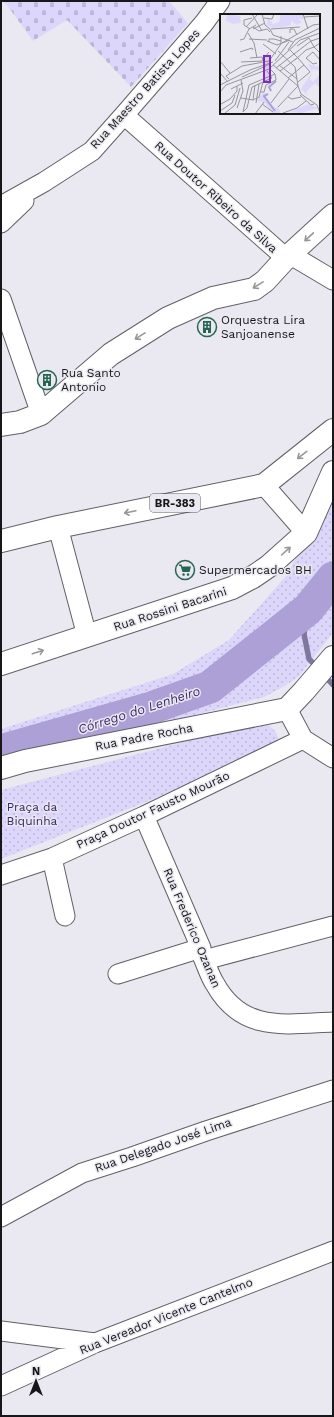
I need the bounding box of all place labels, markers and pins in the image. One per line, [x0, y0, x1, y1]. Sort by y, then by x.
place label: Orquestra Lira Sanjoanense [221, 313, 305, 341]
building icon: Orquestra Lira Sanjoanense [196, 316, 218, 338]
place label: Rua Santo Antonio [61, 366, 121, 394]
building icon: Rua Santo Antonio [36, 369, 58, 391]
supermarket icon: Supermercados BH [174, 559, 196, 581]
place label: Supermercados BH [199, 563, 312, 577]

